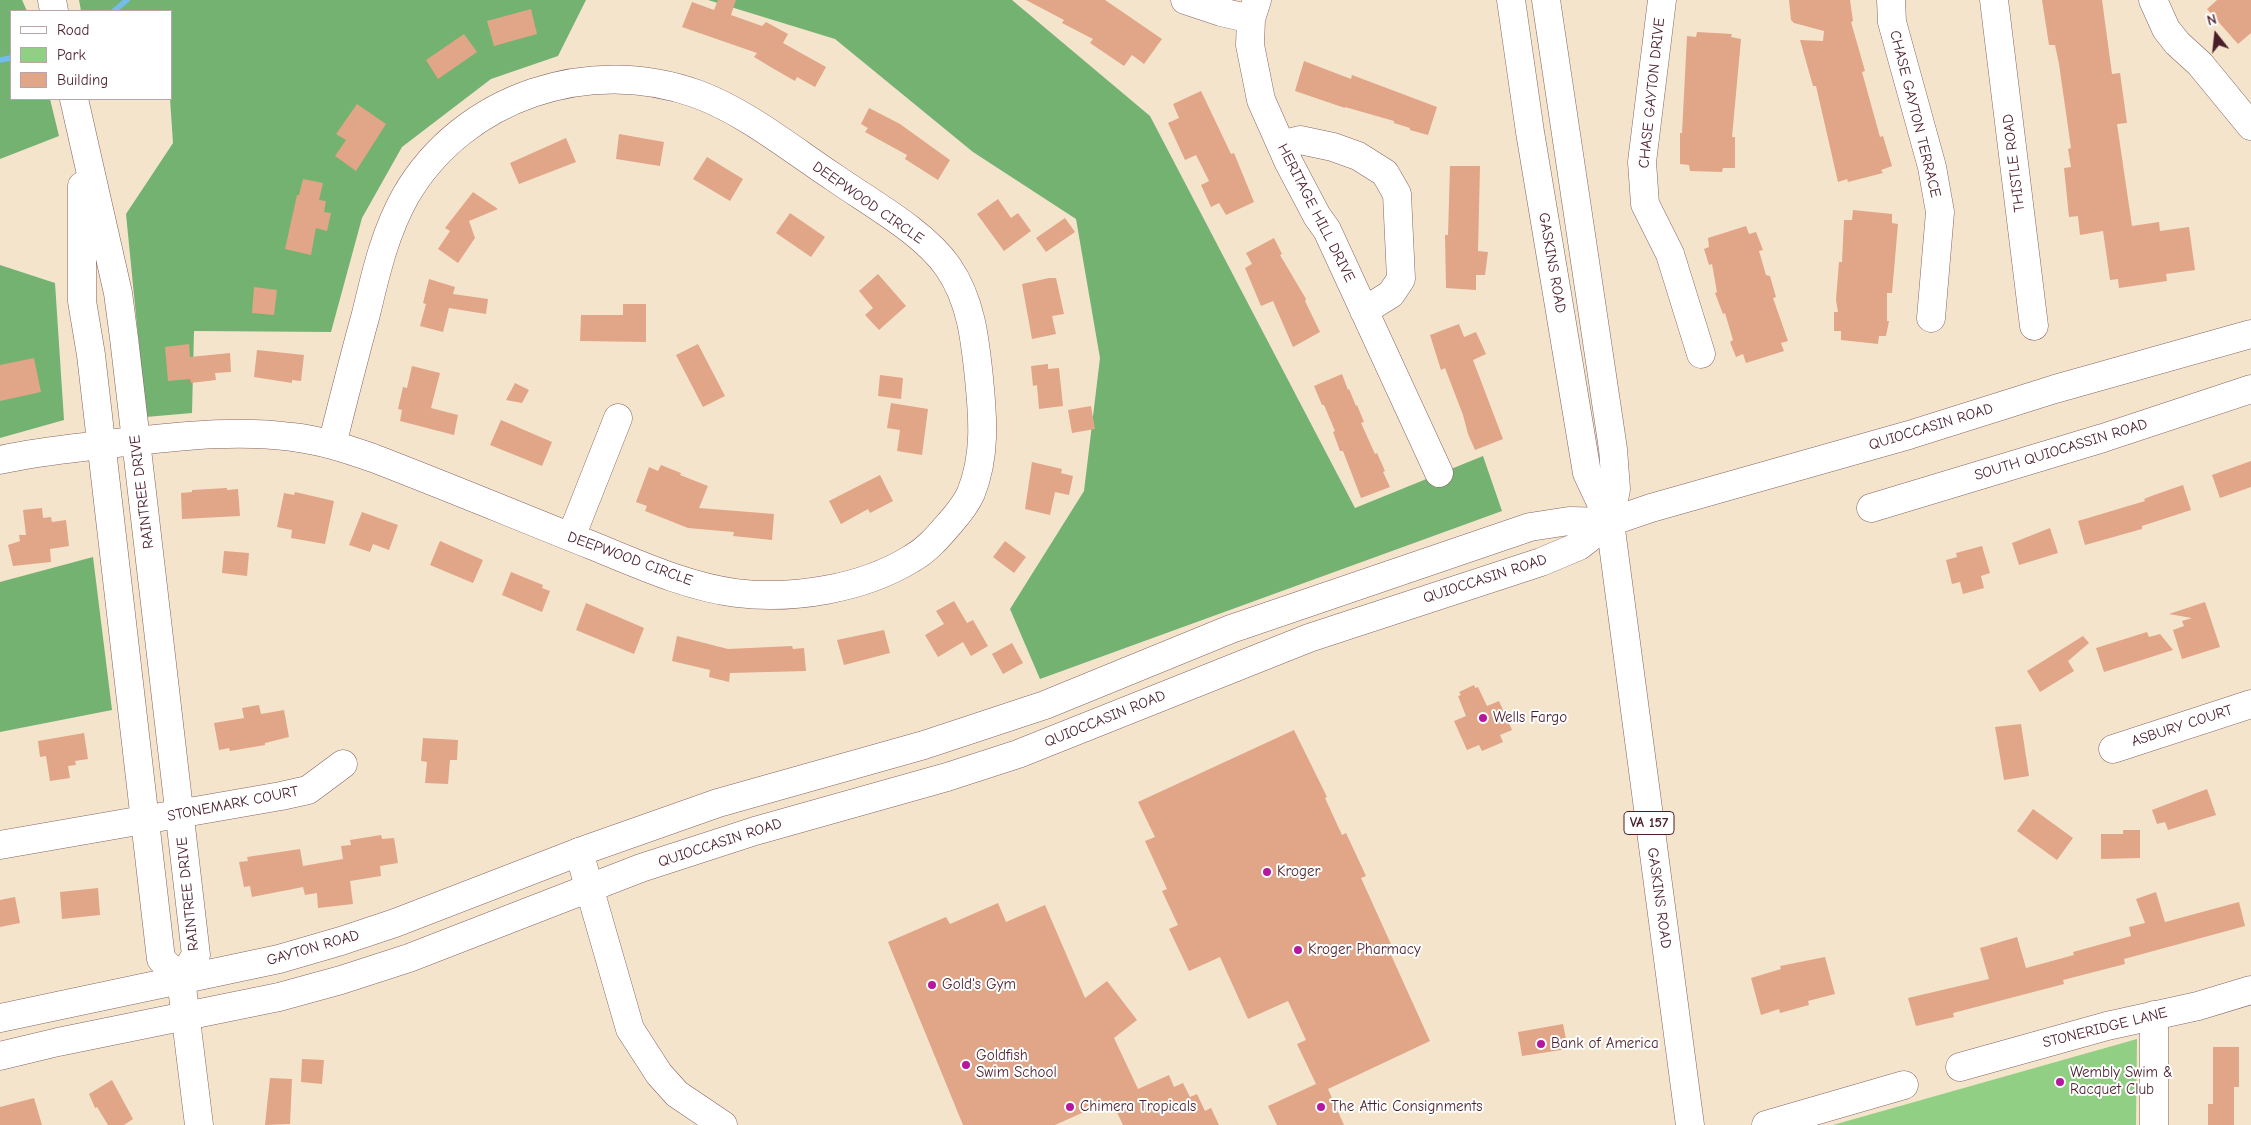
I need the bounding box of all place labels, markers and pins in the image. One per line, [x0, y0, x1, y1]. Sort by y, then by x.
place label: Wells Fargo [1493, 709, 1567, 727]
marker: Wells Fargo [1477, 712, 1489, 724]
place label: Kroger [1277, 863, 1320, 881]
marker: Kroger [1261, 866, 1273, 878]
place label: Kroger Pharmacy [1308, 941, 1421, 959]
marker: Kroger Pharmacy [1292, 944, 1304, 956]
place label: Gold's Gym [942, 976, 1016, 994]
marker: Gold's Gym [926, 979, 938, 991]
place label: Bank of America [1551, 1035, 1659, 1053]
marker: Bank of America [1535, 1038, 1547, 1050]
place label: Goldfish Swim School [976, 1047, 1057, 1082]
marker: Goldfish Swim School [960, 1059, 972, 1071]
place label: Wembly Swim & Racquet Club [2070, 1064, 2173, 1099]
marker: Wembly Swim & Racquet Club [2054, 1076, 2066, 1088]
place label: Chimera Tropicals [1080, 1098, 1196, 1116]
place label: The Attic Consignments [1331, 1098, 1482, 1116]
marker: Chimera Tropicals [1064, 1101, 1076, 1113]
marker: The Attic Consignments [1315, 1101, 1327, 1113]

